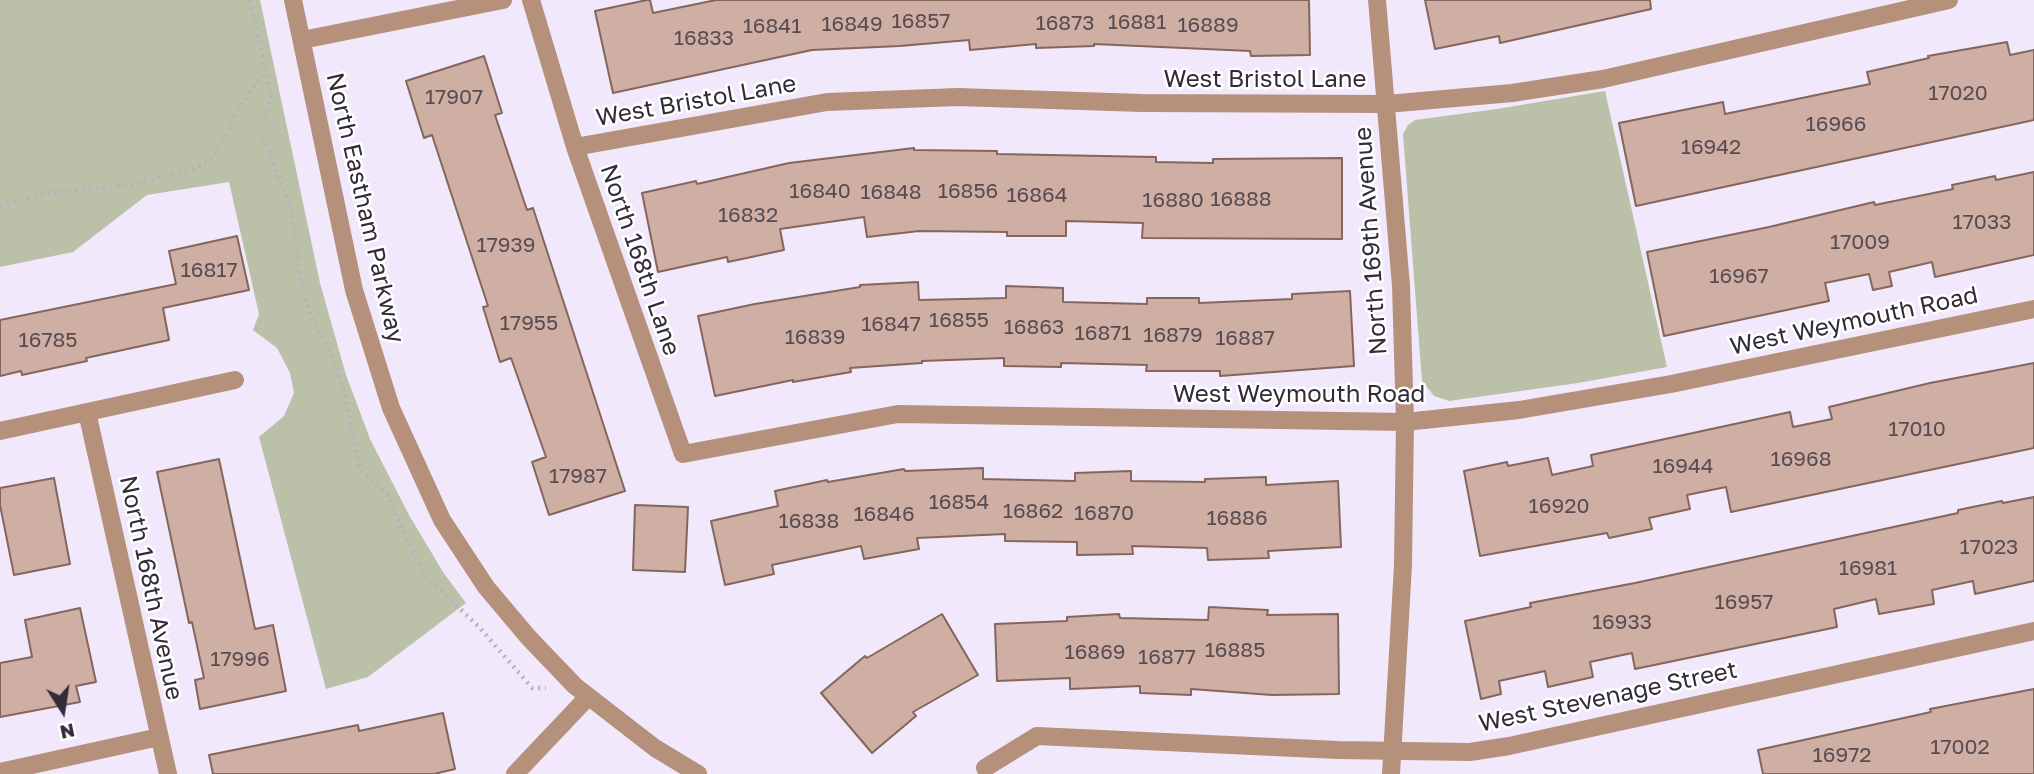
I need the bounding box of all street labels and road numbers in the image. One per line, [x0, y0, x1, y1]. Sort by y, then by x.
street label: West Bristol Lane [1164, 65, 1366, 93]
street label: West Bristol Lane [594, 69, 798, 133]
street label: North Eastham Parkway [320, 70, 410, 346]
street label: North 169th Avenue [1349, 126, 1393, 356]
street label: North 168th Lane [594, 161, 686, 359]
street label: West Weymouth Road [1727, 281, 1981, 361]
street label: West Weymouth Road [1173, 380, 1425, 408]
street label: North 168th Avenue [113, 473, 189, 703]
street label: West Stevenage Street [1476, 656, 1740, 738]

